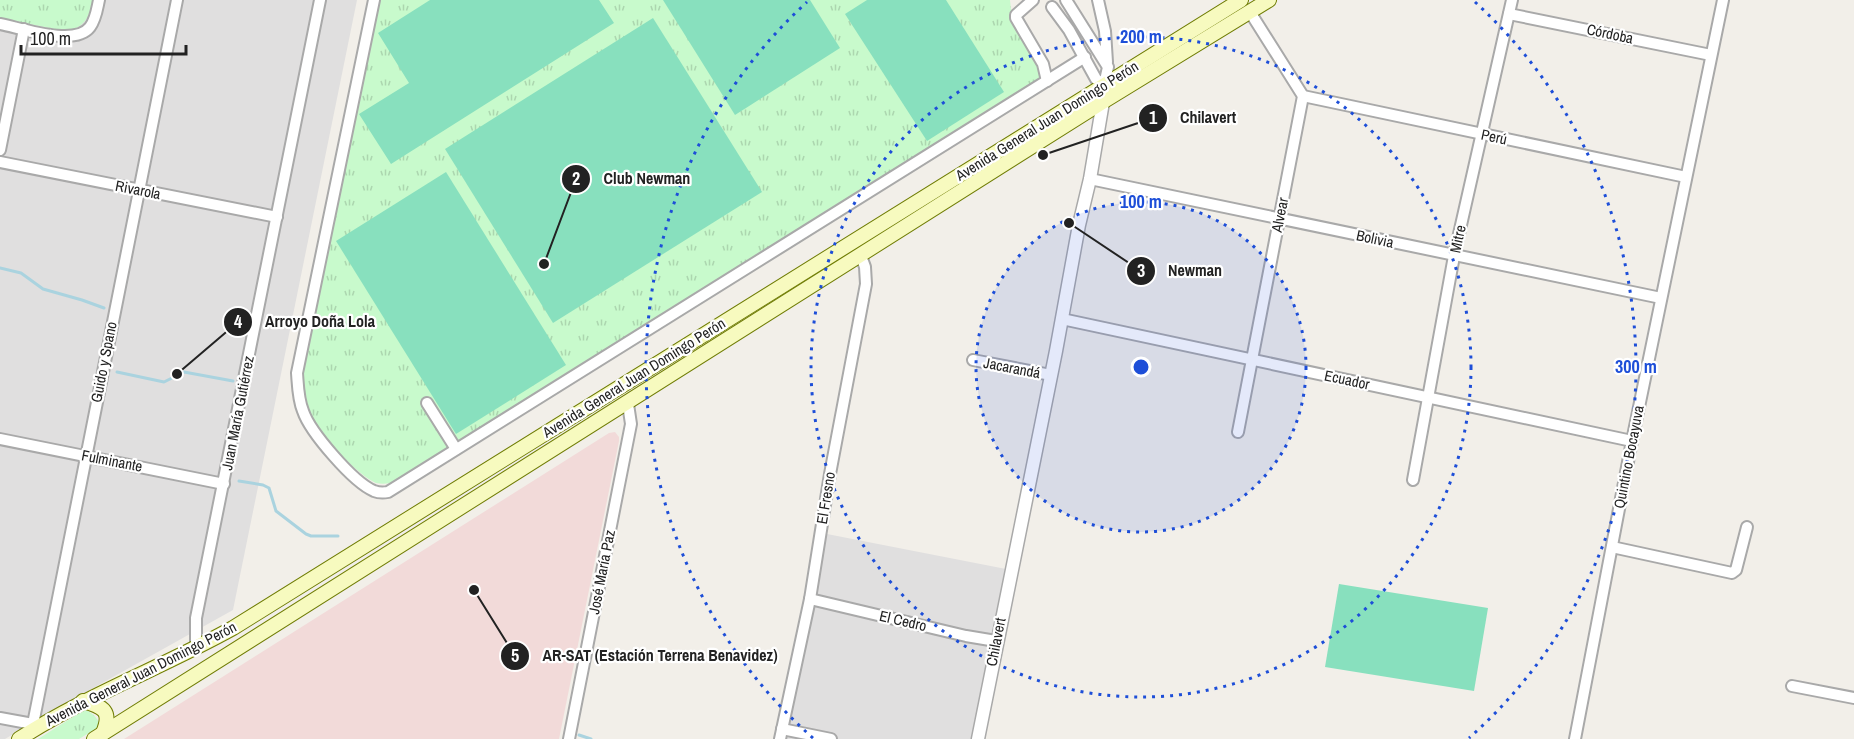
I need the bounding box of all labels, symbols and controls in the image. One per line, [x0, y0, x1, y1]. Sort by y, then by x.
scale bar [21, 18, 186, 56]
street label: Córdoba [1585, 18, 1636, 49]
text: 200 m [1120, 24, 1162, 49]
text: 100 m [30, 26, 71, 51]
street label: Avenida General Juan Domingo Perón [951, 56, 1142, 186]
callout: Chilavert [1138, 101, 1248, 135]
text: 1 [1149, 105, 1158, 130]
text: Chilavert [1180, 106, 1237, 128]
street label: Perú [1479, 124, 1509, 149]
callout: Club Newman [561, 162, 702, 196]
text: 2 [572, 166, 580, 191]
text: Club Newman [604, 167, 690, 189]
street label: Rivarola [114, 175, 163, 204]
text: 100 m [1120, 189, 1162, 214]
street label: Alvear [1266, 196, 1293, 235]
street label: Mitre [1444, 223, 1471, 255]
street label: Bolivia [1355, 224, 1396, 253]
callout: Newman [1126, 254, 1233, 288]
text: 3 [1137, 258, 1145, 283]
text: Newman [1168, 259, 1222, 281]
callout: Arroyo Doña Lola [223, 305, 387, 339]
text: 4 [234, 309, 243, 334]
text: Arroyo Doña Lola [265, 310, 376, 332]
street label: Avenida General Juan Domingo Perón [538, 313, 729, 443]
street label: Guido y Spano [85, 319, 122, 404]
street label: Jacarandá [982, 352, 1042, 383]
street label: Juan María Gutiérrez [216, 354, 259, 472]
text: 300 m [1615, 354, 1657, 379]
centre of rings [1131, 357, 1151, 377]
street label: Ecuador [1323, 364, 1372, 395]
street label: Quintino Bocayuva [1608, 403, 1649, 510]
street label: Fulminante [80, 444, 144, 477]
street label: El Fresno [811, 470, 840, 526]
street label: José María Paz [583, 528, 620, 616]
street label: El Cedro [877, 605, 929, 636]
street label: Chilavert [981, 615, 1011, 668]
street label: Avenida General Juan Domingo Perón [41, 616, 240, 731]
callout: AR-SAT (Estación Terrena Benavidez) [500, 639, 789, 673]
text: 5 [511, 643, 519, 668]
text: AR-SAT (Estación Terrena Benavidez) [542, 644, 778, 666]

